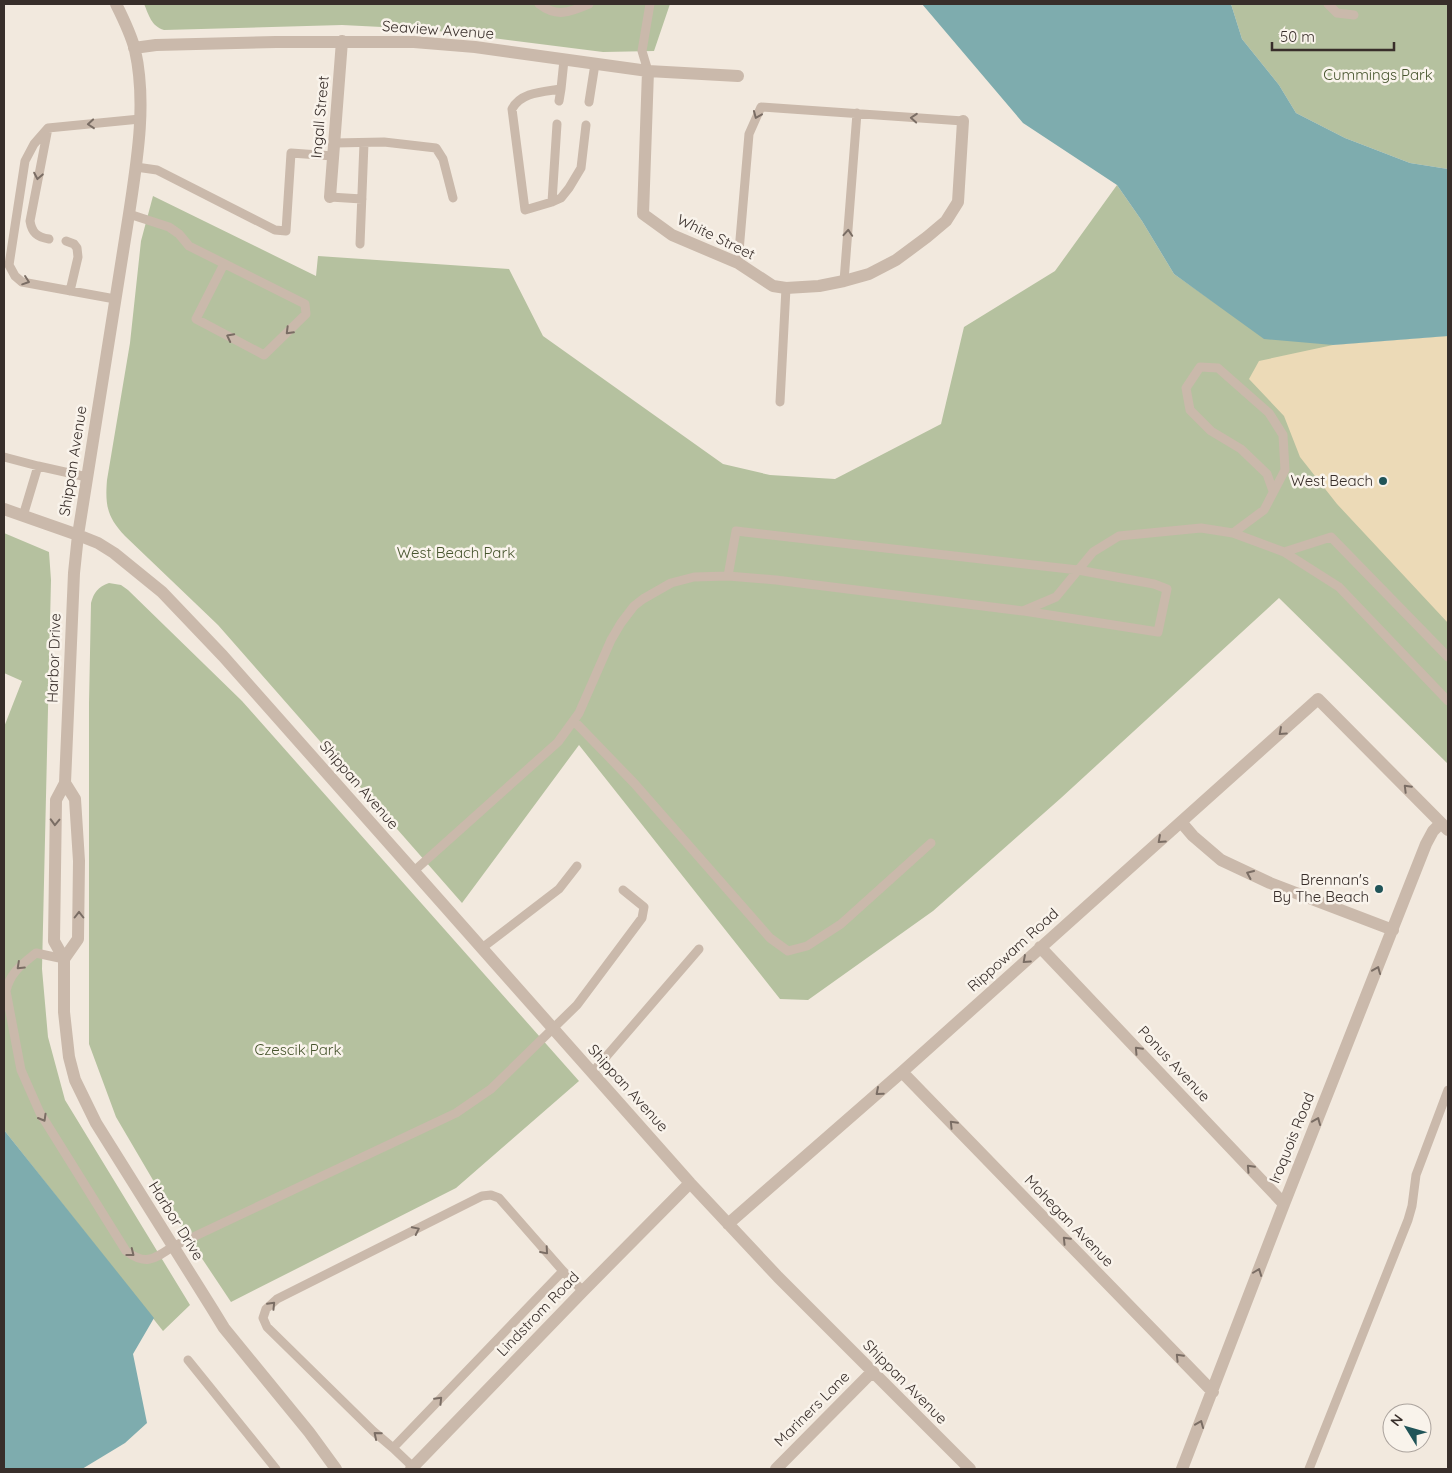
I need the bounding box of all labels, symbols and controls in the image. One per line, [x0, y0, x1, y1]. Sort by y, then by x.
street label: Seaview Avenue [381, 16, 495, 43]
scale bar [1272, 20, 1394, 52]
text: 50 m [1280, 27, 1315, 46]
park label: Cummings Park [1323, 65, 1433, 84]
street label: Ingall Street [306, 75, 333, 159]
one-way arrow [753, 110, 764, 119]
one-way arrow [910, 112, 918, 123]
one-way arrow [87, 118, 95, 129]
one-way arrow [34, 171, 44, 180]
street label: White Street [674, 209, 758, 264]
one-way arrow [842, 229, 853, 237]
one-way arrow [21, 276, 30, 286]
one-way arrow [285, 325, 294, 334]
one-way arrow [227, 333, 236, 343]
street label: Shippan Avenue [54, 404, 91, 517]
place label: West Beach [1290, 471, 1373, 490]
marker: West Beach [1377, 475, 1389, 487]
park label: West Beach Park [397, 543, 515, 562]
street label: Harbor Drive [42, 613, 65, 703]
one-way arrow [1278, 726, 1287, 735]
street label: Shippan Avenue [316, 736, 403, 833]
one-way arrow [1403, 785, 1412, 794]
one-way arrow [50, 818, 61, 826]
one-way arrow [1157, 834, 1166, 843]
one-way arrow [1246, 869, 1255, 880]
place label: Brennan's By The Beach [1273, 870, 1369, 906]
marker: Brennan's By The Beach [1373, 883, 1385, 895]
street label: Rippowam Road [963, 904, 1062, 995]
one-way arrow [74, 910, 84, 918]
one-way arrow [1023, 954, 1032, 963]
one-way arrow [17, 961, 26, 970]
one-way arrow [1371, 966, 1381, 975]
street label: Ponus Avenue [1134, 1022, 1215, 1106]
park label: Czescik Park [254, 1040, 342, 1059]
street label: Shippan Avenue [584, 1040, 673, 1135]
one-way arrow [1135, 1047, 1144, 1056]
one-way arrow [876, 1086, 885, 1095]
street label: Iroquois Road [1265, 1090, 1318, 1186]
one-way arrow [37, 1112, 47, 1121]
one-way arrow [1311, 1117, 1321, 1126]
one-way arrow [950, 1120, 959, 1129]
one-way arrow [1247, 1165, 1256, 1174]
street label: Mohegan Avenue [1021, 1171, 1118, 1271]
street label: Harbor Drive [145, 1178, 208, 1264]
one-way arrow [410, 1226, 419, 1236]
one-way arrow [1063, 1237, 1072, 1246]
one-way arrow [539, 1246, 548, 1255]
one-way arrow [125, 1248, 134, 1256]
street label: Lindstrom Road [492, 1267, 583, 1360]
one-way arrow [1252, 1268, 1262, 1277]
one-way arrow [266, 1301, 275, 1310]
street label: Shippan Avenue [859, 1336, 951, 1428]
one-way arrow [1176, 1354, 1185, 1363]
street label: Mariners Lane [770, 1367, 853, 1450]
one-way arrow [433, 1397, 442, 1406]
north arrow [1382, 1403, 1432, 1453]
text: N [1386, 1411, 1407, 1430]
one-way arrow [1194, 1420, 1204, 1429]
one-way arrow [373, 1431, 382, 1440]

